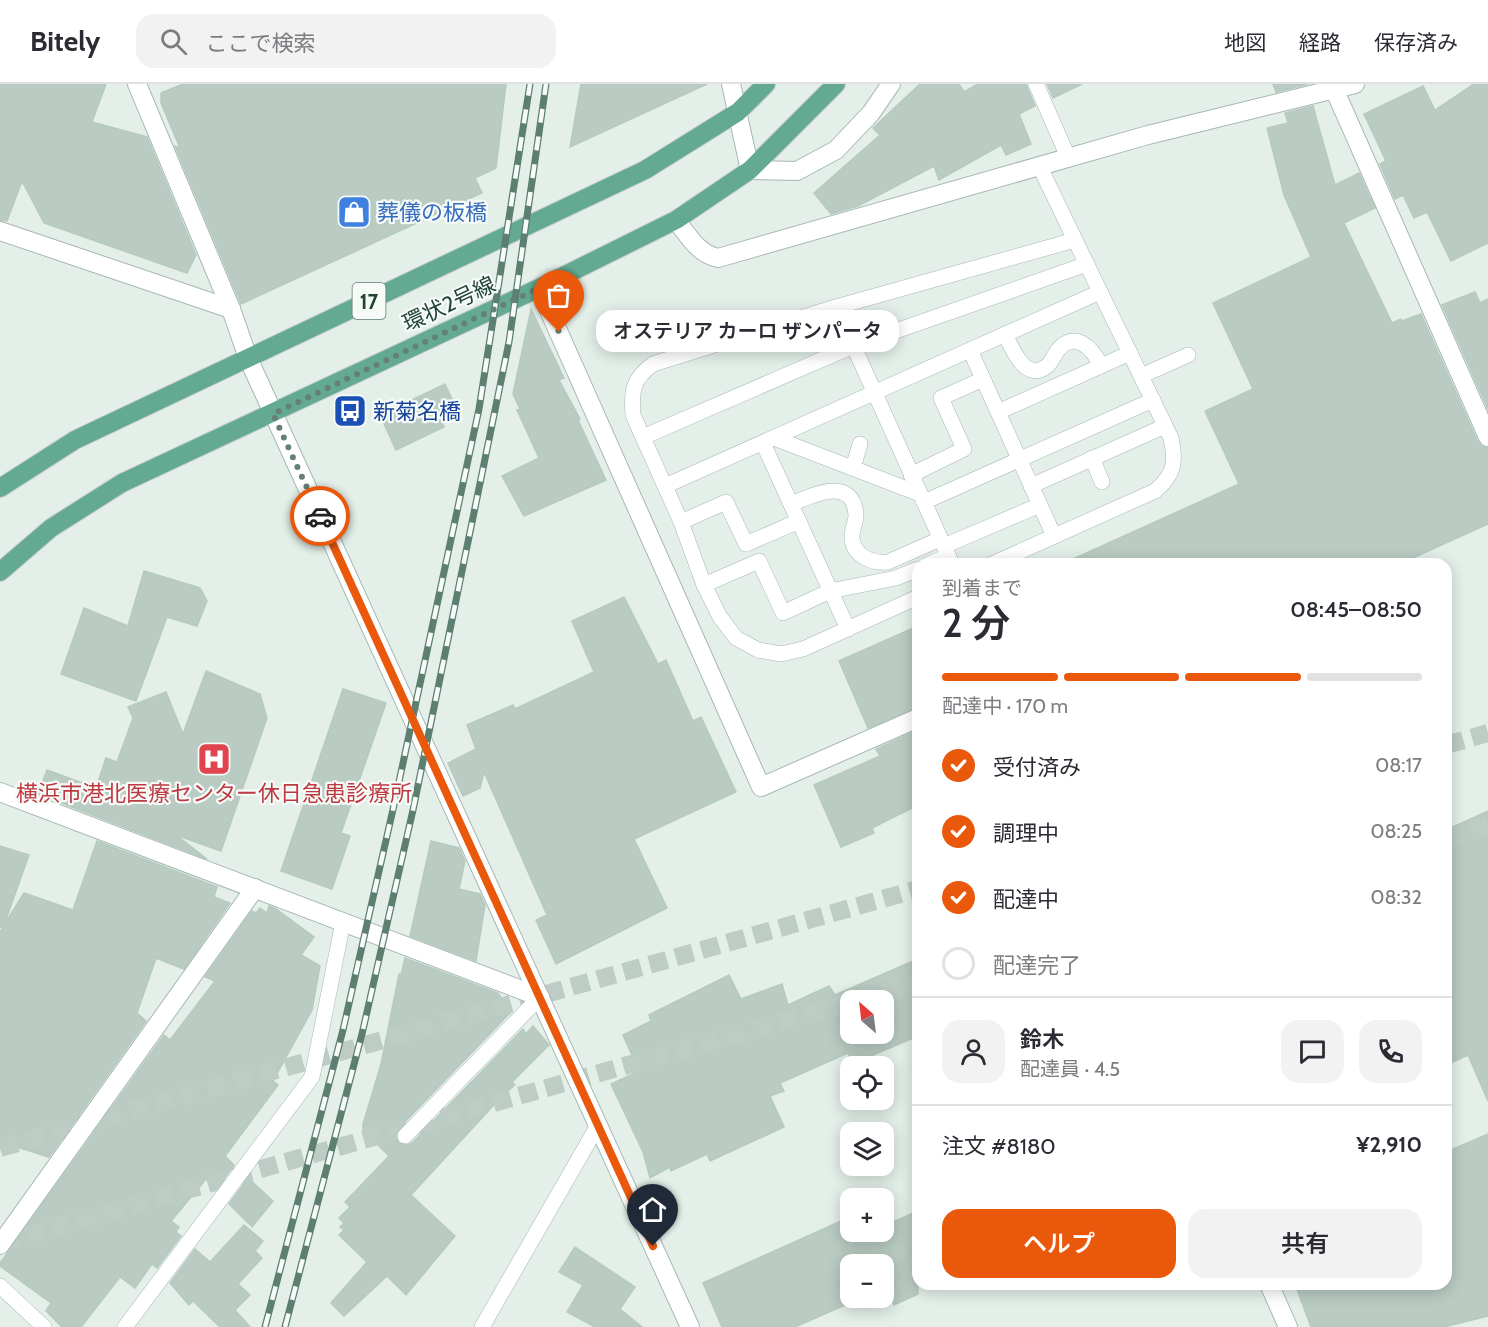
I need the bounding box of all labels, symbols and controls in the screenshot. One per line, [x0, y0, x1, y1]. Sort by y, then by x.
search box [136, 14, 556, 68]
text: Bitely [30, 24, 100, 58]
icon: search [157, 25, 190, 58]
text: ここで検索 [205, 30, 315, 57]
text: 地図 [1224, 30, 1266, 55]
text: 経路 [1299, 30, 1341, 55]
text: 保存済み [1374, 30, 1458, 55]
shop icon: 葬儀の板橋 [336, 194, 372, 230]
place label: 葬儀の板橋 [377, 199, 487, 226]
pin [533, 270, 584, 332]
street label: 環状2号線 [398, 271, 500, 337]
icon: bag [542, 279, 575, 312]
road number: 17 [352, 283, 386, 319]
callout: オステリア カーロ ザンパータ [595, 311, 898, 353]
text: オステリア カーロ ザンパータ [613, 319, 882, 343]
bus stop icon: 新菊名橋 [332, 393, 368, 429]
place label: 新菊名橋 [373, 398, 461, 425]
courier [290, 486, 350, 546]
icon: car [304, 500, 337, 533]
text: 到着まで [942, 576, 1022, 600]
text: 08:45–08:50 [1290, 596, 1422, 623]
text: 2 分 [942, 599, 1010, 647]
text: 配達中 · 170 m [942, 694, 1068, 718]
hospital icon: 横浜市港北医療センター休日急患診療所 [196, 741, 232, 777]
icon: check [942, 749, 975, 782]
text: 08:17 [1375, 753, 1422, 777]
text: 受付済み [993, 754, 1081, 781]
place label: 横浜市港北医療センター休日急患診療所 [16, 780, 412, 807]
icon: check [942, 815, 975, 848]
text: 08:25 [1370, 819, 1422, 843]
text: 調理中 [993, 820, 1059, 847]
icon: check [942, 881, 975, 914]
text: 08:32 [1370, 885, 1422, 909]
text: 配達中 [993, 886, 1059, 913]
text: 配達完了 [993, 952, 1081, 979]
north arrow [840, 990, 894, 1044]
map controls [840, 990, 894, 1308]
button: person [942, 1020, 1005, 1083]
button: chat [1281, 1020, 1344, 1083]
button: phone [1359, 1020, 1422, 1083]
text: 鈴木 [1020, 1026, 1064, 1053]
button: locate [840, 1056, 894, 1110]
text: 配達員 · 4.5 [1020, 1057, 1120, 1081]
button: layers [840, 1122, 894, 1176]
text: ¥2,910 [1356, 1131, 1422, 1158]
text: 注文 #8180 [942, 1133, 1056, 1160]
pin [627, 1184, 678, 1246]
button: + [840, 1188, 894, 1242]
icon: home [636, 1193, 669, 1226]
button: ヘルプ [942, 1209, 1176, 1278]
button: 共有 [1188, 1209, 1422, 1278]
button: − [840, 1254, 894, 1308]

